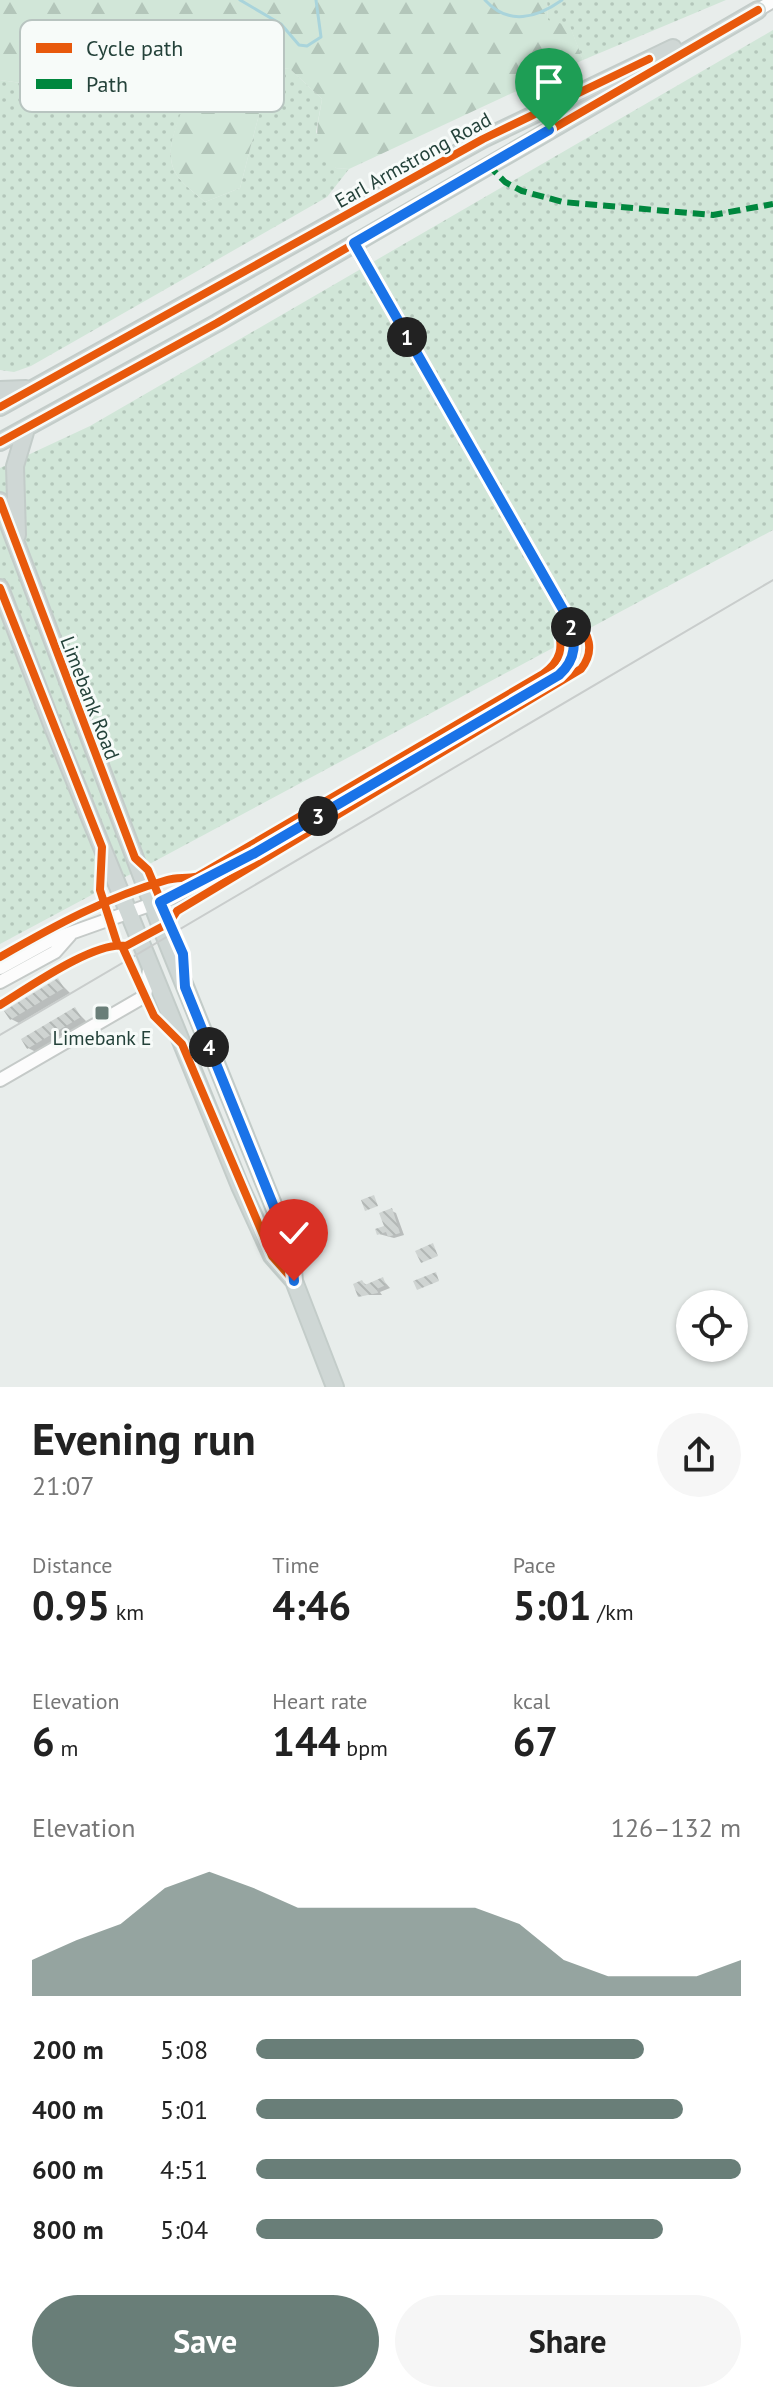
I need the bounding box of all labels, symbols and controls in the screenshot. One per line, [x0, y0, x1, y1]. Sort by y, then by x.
legend [20, 20, 284, 112]
text: Cycle path [86, 34, 183, 62]
pin [515, 48, 583, 130]
icon: arrive [527, 60, 571, 104]
text: Path [86, 70, 128, 98]
street label: Earl Armstrong Road [330, 106, 496, 214]
pin: 1 [387, 317, 427, 357]
text: 1 [401, 323, 413, 351]
pin: 2 [551, 607, 591, 647]
text: 2 [565, 613, 577, 641]
street label: Limebank Road [54, 632, 126, 764]
pin: 3 [298, 796, 338, 836]
text: 3 [312, 802, 324, 830]
marker: Limebank E [93, 1004, 111, 1022]
place label: Limebank E [53, 1025, 151, 1051]
pin: 4 [189, 1027, 229, 1067]
text: 4 [203, 1033, 215, 1061]
pin [260, 1199, 328, 1281]
icon: check [272, 1211, 316, 1255]
map controls [676, 1290, 748, 1362]
button: locate [676, 1290, 748, 1362]
text: Evening run [32, 1410, 256, 1467]
button: share [657, 1413, 741, 1497]
text: 21:07 [32, 1469, 94, 1502]
text: Distance [32, 1551, 113, 1579]
text: Time [272, 1551, 319, 1579]
text: Pace [513, 1551, 556, 1579]
text: 0.95 [32, 1579, 110, 1631]
text: 4:46 [272, 1579, 351, 1631]
text: 5:01 [513, 1579, 591, 1631]
text: km [110, 1598, 144, 1626]
text: /km [591, 1598, 634, 1626]
text: Elevation [32, 1687, 120, 1715]
text: Heart rate [272, 1687, 367, 1715]
text: kcal [513, 1687, 550, 1715]
text: 6 [32, 1715, 55, 1767]
text: 144 [272, 1715, 340, 1767]
text: 67 [513, 1715, 558, 1767]
text: m [55, 1734, 78, 1762]
text: bpm [340, 1734, 388, 1762]
text: Elevation [32, 1811, 136, 1844]
text: 126–132 m [611, 1811, 741, 1844]
text: 200 m [32, 2033, 104, 2066]
text: 5:08 [160, 2033, 208, 2066]
text: 400 m [32, 2093, 104, 2126]
text: 5:01 [160, 2093, 208, 2126]
text: 600 m [32, 2153, 104, 2186]
text: 4:51 [160, 2153, 208, 2186]
text: 800 m [32, 2213, 104, 2246]
text: 5:04 [160, 2213, 208, 2246]
button: Save [32, 2295, 379, 2387]
button: Share [395, 2295, 741, 2387]

